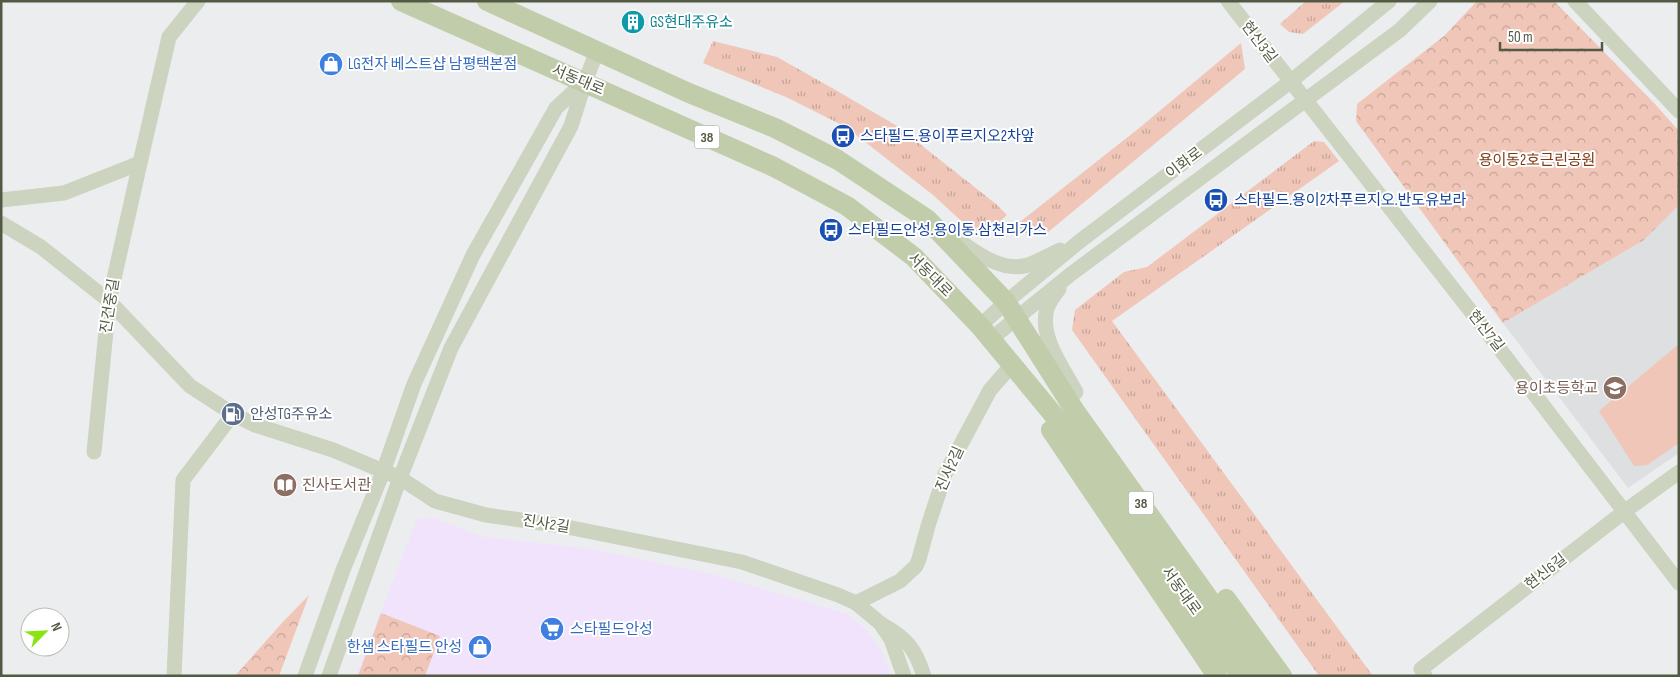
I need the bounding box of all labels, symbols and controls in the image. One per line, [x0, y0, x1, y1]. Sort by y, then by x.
building icon: GS현대주유소 [620, 9, 646, 35]
place label: GS현대주유소 [650, 13, 733, 32]
street label: 현신3길 [1237, 17, 1281, 67]
scale bar [1500, 20, 1602, 52]
text: 50 m [1508, 28, 1533, 47]
shop icon: LG전자 베스트샵 남평택본점 [318, 51, 344, 77]
place label: LG전자 베스트샵 남평택본점 [348, 55, 517, 74]
street label: 서동대로 [549, 60, 607, 100]
bus stop icon: 스타필드.용이푸르지오2차앞 [830, 123, 856, 149]
road number: 38 [694, 125, 720, 148]
place label: 스타필드.용이푸르지오2차앞 [860, 127, 1035, 146]
street label: 이화로 [1162, 143, 1206, 183]
park label: 용이동2호근린공원 [1479, 151, 1595, 170]
bus stop icon: 스타필드.용이2차푸르지오.반도유보라 [1203, 187, 1229, 213]
place label: 스타필드.용이2차푸르지오.반도유보라 [1234, 191, 1467, 210]
bus stop icon: 스타필드안성.용이동.삼천리가스 [818, 217, 844, 243]
place label: 스타필드안성.용이동.삼천리가스 [848, 221, 1047, 240]
street label: 서동대로 [904, 249, 956, 301]
street label: 진건중길 [96, 277, 124, 335]
street label: 현신7길 [1464, 306, 1508, 356]
school or university icon: 용이초등학교 [1602, 375, 1628, 401]
place label: 용이초등학교 [1515, 379, 1598, 398]
fuel station icon: 안성TG주유소 [220, 401, 246, 427]
place label: 안성TG주유소 [250, 405, 333, 424]
street label: 진사2길 [932, 443, 968, 495]
library icon: 진사도서관 [272, 472, 298, 498]
place label: 진사도서관 [302, 476, 371, 495]
road number: 38 [1128, 492, 1154, 514]
street label: 진사2길 [521, 511, 571, 537]
street label: 현신6길 [1521, 550, 1571, 594]
street label: 서동대로 [1157, 563, 1205, 619]
north arrow [20, 607, 70, 657]
supermarket icon: 스타필드안성 [539, 616, 565, 642]
text: N [47, 620, 66, 634]
place label: 스타필드안성 [570, 620, 653, 639]
shop icon: 한샘 스타필드 안성 [467, 634, 493, 660]
place label: 한샘 스타필드 안성 [347, 638, 462, 657]

